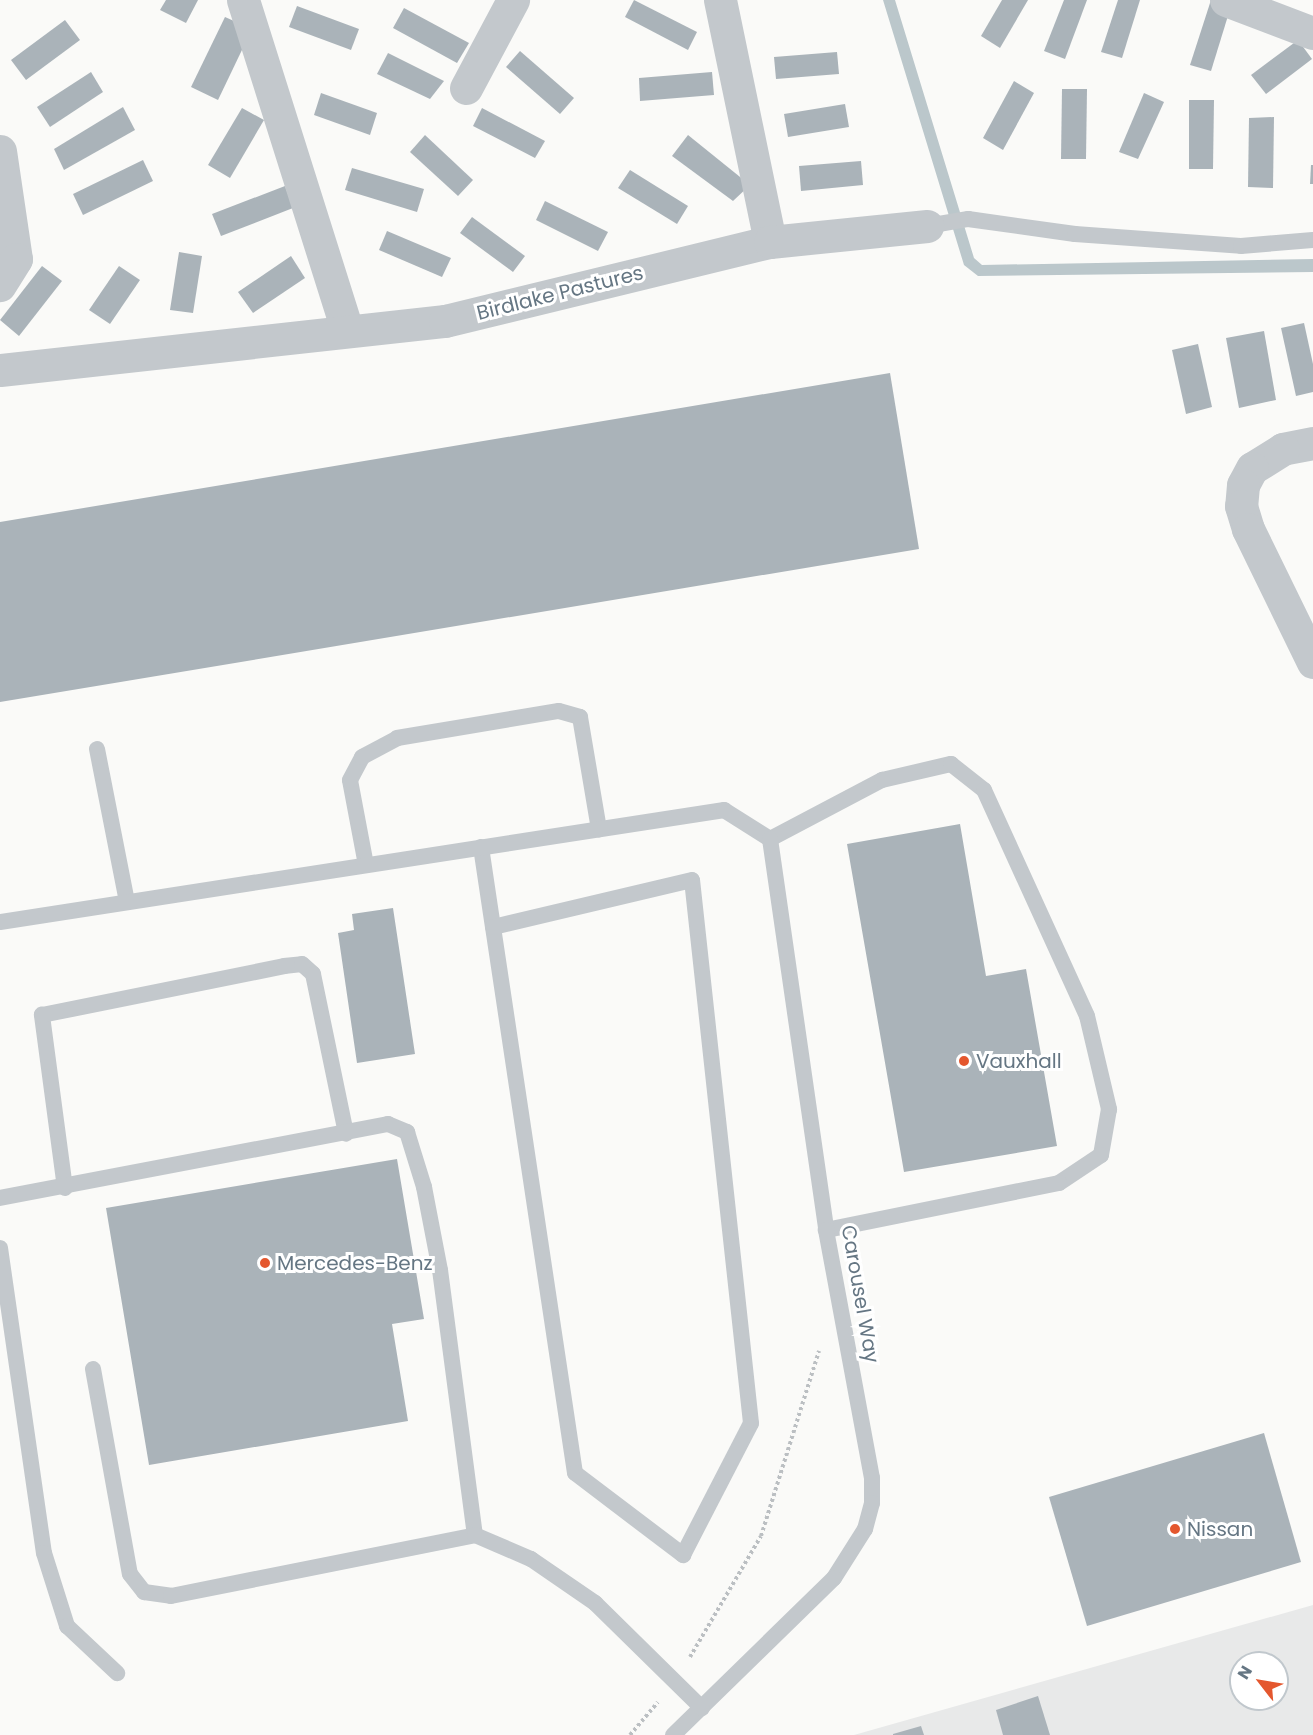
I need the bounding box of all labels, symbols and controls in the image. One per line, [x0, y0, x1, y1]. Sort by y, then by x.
street label: Birdlake Pastures [474, 261, 646, 325]
place label: Vauxhall [976, 1049, 1062, 1073]
marker: Vauxhall [957, 1054, 971, 1068]
street label: Carousel Way [836, 1223, 884, 1365]
place label: Mercedes-Benz [277, 1251, 433, 1275]
marker: Mercedes-Benz [258, 1256, 272, 1270]
place label: Nissan [1187, 1517, 1253, 1541]
marker: Nissan [1168, 1522, 1182, 1536]
north arrow [1229, 1651, 1289, 1711]
text: N [1232, 1661, 1258, 1684]

